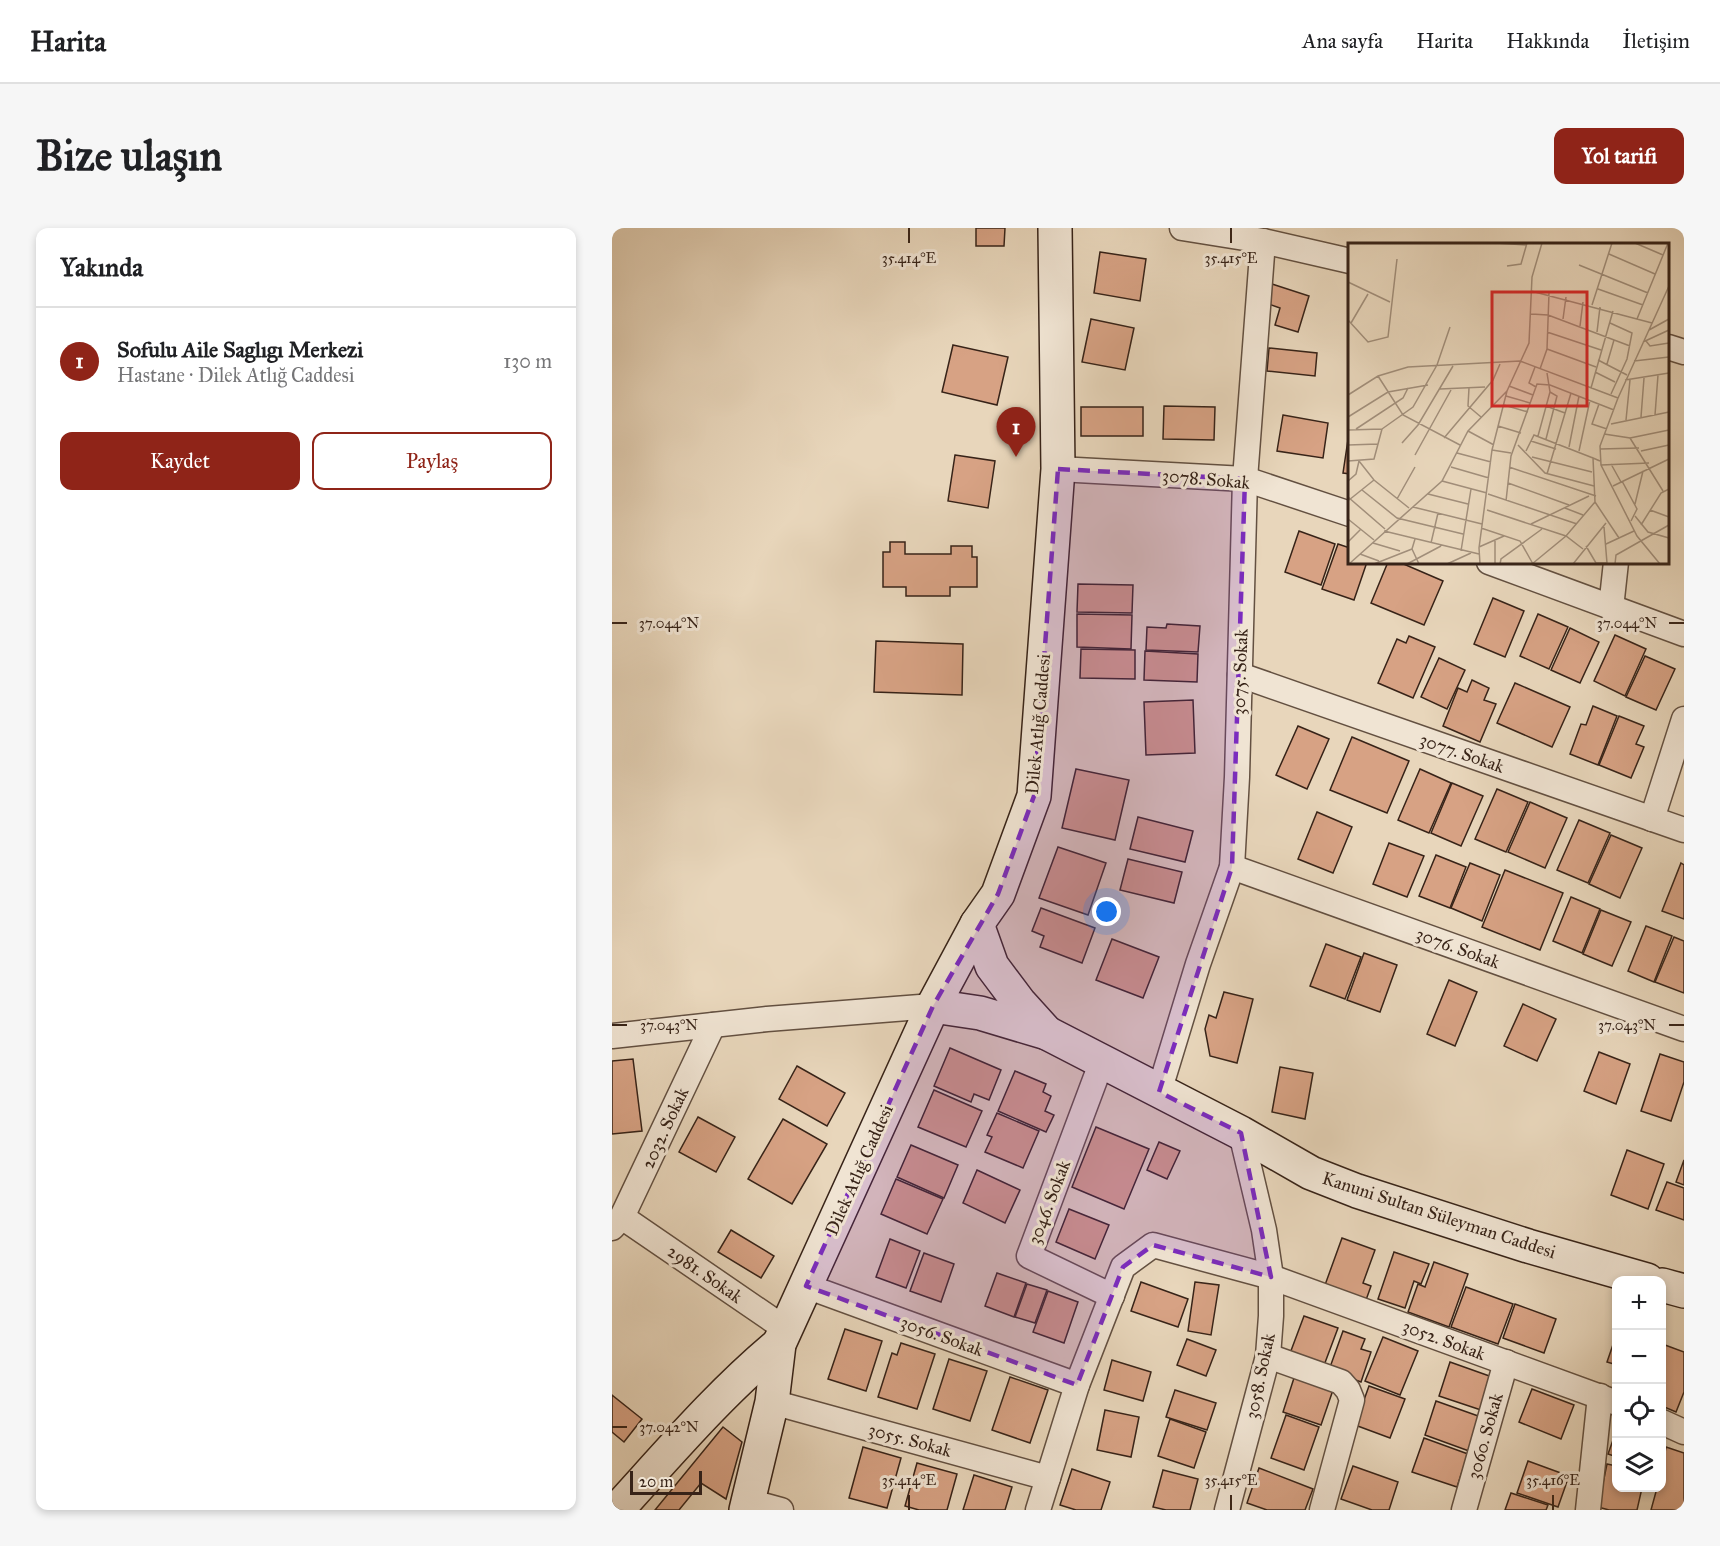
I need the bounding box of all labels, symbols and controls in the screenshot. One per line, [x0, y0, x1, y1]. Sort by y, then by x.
text: Harita [30, 24, 106, 59]
text: Ana sayfa [1302, 28, 1383, 54]
text: Harita [1416, 28, 1473, 54]
text: Hakkında [1506, 28, 1589, 54]
text: İletişim [1622, 28, 1690, 54]
button: Yol tarifi [1554, 128, 1684, 184]
text: Bize ulaşın [36, 130, 222, 182]
inset map [1348, 243, 1669, 564]
text: 35.414°E [882, 249, 937, 267]
text: 35.415°E [1204, 249, 1258, 267]
text: Yakında [60, 251, 143, 283]
text: Sofulu Aile Saglıgı Merkezi [117, 336, 363, 363]
text: 1 [76, 349, 83, 373]
text: 130 m [503, 349, 552, 373]
text: Hastane · Dilek Atlığ Caddesi [117, 363, 354, 387]
pin: 1 [996, 408, 1036, 457]
button: Kaydet [60, 432, 300, 490]
button: Paylaş [312, 432, 552, 490]
street label: 3078. Sokak [1161, 464, 1252, 494]
text: 37.044°N [639, 614, 700, 632]
text: 37.044°N [1597, 614, 1658, 632]
street label: 3075. Sokak [1227, 628, 1253, 716]
street label: Dilek Atlığ Caddesi [1021, 653, 1056, 795]
street label: 3077. Sokak [1417, 728, 1508, 778]
your location [1092, 897, 1121, 926]
street label: 3076. Sokak [1413, 923, 1504, 974]
text: 37.043°N [640, 1016, 698, 1034]
text: 37.043°N [1598, 1016, 1656, 1034]
street label: 2032. Sokak [637, 1083, 694, 1172]
street label: Dilek Atlığ Caddesi [820, 1101, 899, 1239]
street label: 3046. Sokak [1023, 1156, 1075, 1247]
street label: Kanuni Sultan Süleyman Caddesi [1319, 1167, 1559, 1263]
street label: 2981. Sokak [663, 1240, 747, 1308]
map controls [1612, 1276, 1666, 1492]
button: + [1612, 1276, 1666, 1330]
street label: 3056. Sokak [898, 1311, 987, 1361]
street label: 3052. Sokak [1400, 1315, 1489, 1365]
button: − [1612, 1330, 1666, 1384]
street label: 3058. Sokak [1240, 1331, 1280, 1421]
button: locate [1612, 1384, 1666, 1438]
street label: 3060. Sokak [1462, 1390, 1508, 1482]
text: 37.042°N [639, 1418, 699, 1436]
street label: 3055. Sokak [866, 1418, 955, 1462]
button: layers [1612, 1438, 1666, 1492]
scale bar [630, 1468, 702, 1496]
text: 35.414°E [882, 1471, 937, 1489]
text: 35.415°E [1204, 1471, 1258, 1489]
text: 35.416°E [1526, 1471, 1580, 1489]
text: 20 m [639, 1472, 673, 1491]

